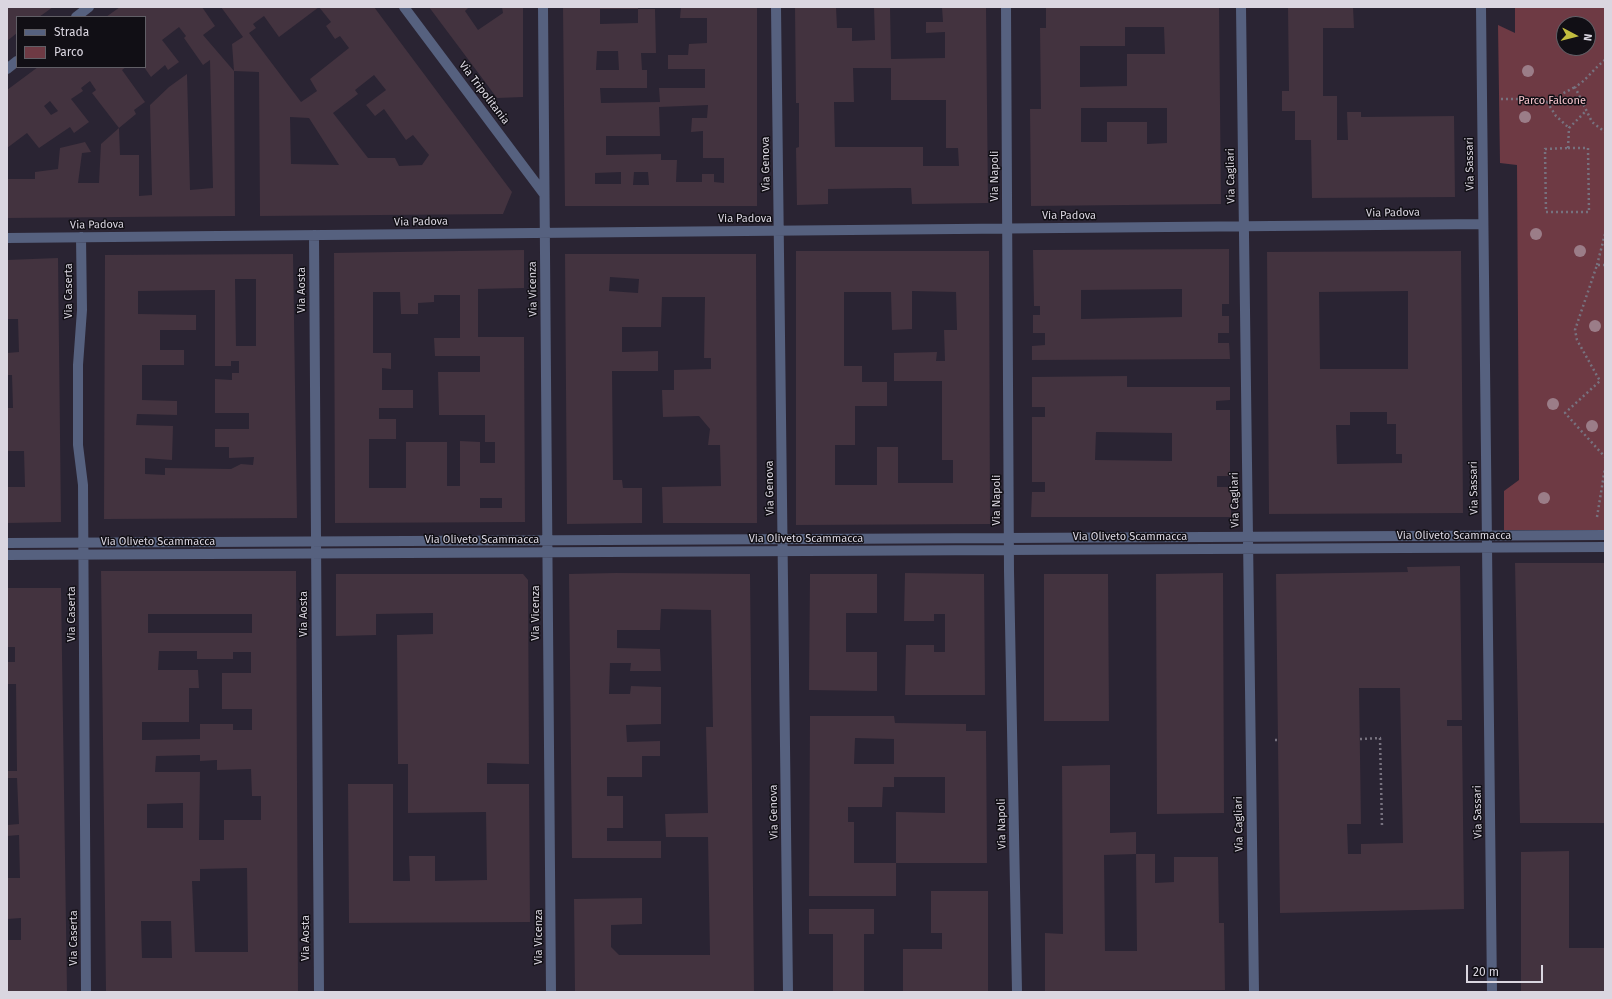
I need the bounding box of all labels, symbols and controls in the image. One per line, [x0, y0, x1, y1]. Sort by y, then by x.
legend [16, 16, 146, 68]
north arrow [1556, 16, 1596, 56]
text: Strada [54, 25, 89, 39]
text: N [1581, 33, 1594, 42]
text: Parco [54, 45, 84, 59]
street label: Via Tripolitania [456, 59, 512, 127]
park label: Parco Falcone [1518, 94, 1586, 108]
street label: Via Genova [759, 136, 773, 192]
street label: Via Sassari [1463, 137, 1477, 191]
street label: Via Cagliari [1224, 148, 1238, 204]
street label: Via Napoli [988, 151, 1002, 201]
street label: Via Padova [1366, 206, 1420, 220]
street label: Via Padova [1042, 209, 1096, 223]
street label: Via Padova [718, 212, 772, 226]
street label: Via Padova [394, 215, 448, 229]
street label: Via Padova [70, 218, 124, 232]
street label: Via Vicenza [526, 261, 540, 317]
street label: Via Caserta [62, 263, 76, 319]
street label: Via Aosta [295, 267, 309, 313]
street label: Via Genova [763, 460, 777, 516]
street label: Via Sassari [1467, 461, 1481, 515]
street label: Via Cagliari [1228, 472, 1242, 528]
street label: Via Napoli [990, 475, 1004, 525]
street label: Via Oliveto Scammacca [1397, 529, 1511, 543]
street label: Via Oliveto Scammacca [1073, 530, 1187, 544]
street label: Via Oliveto Scammacca [749, 532, 863, 546]
street label: Via Oliveto Scammacca [425, 533, 539, 547]
street label: Via Oliveto Scammacca [101, 535, 215, 549]
street label: Via Vicenza [529, 585, 543, 641]
street label: Via Caserta [65, 586, 79, 642]
street label: Via Aosta [297, 591, 311, 637]
street label: Via Genova [767, 784, 781, 840]
street label: Via Sassari [1471, 785, 1485, 839]
street label: Via Cagliari [1232, 796, 1246, 852]
street label: Via Napoli [995, 798, 1009, 850]
street label: Via Vicenza [532, 909, 546, 965]
street label: Via Caserta [67, 910, 81, 966]
street label: Via Aosta [299, 915, 313, 961]
scale bar [1468, 957, 1545, 983]
text: 20 m [1473, 965, 1499, 979]

